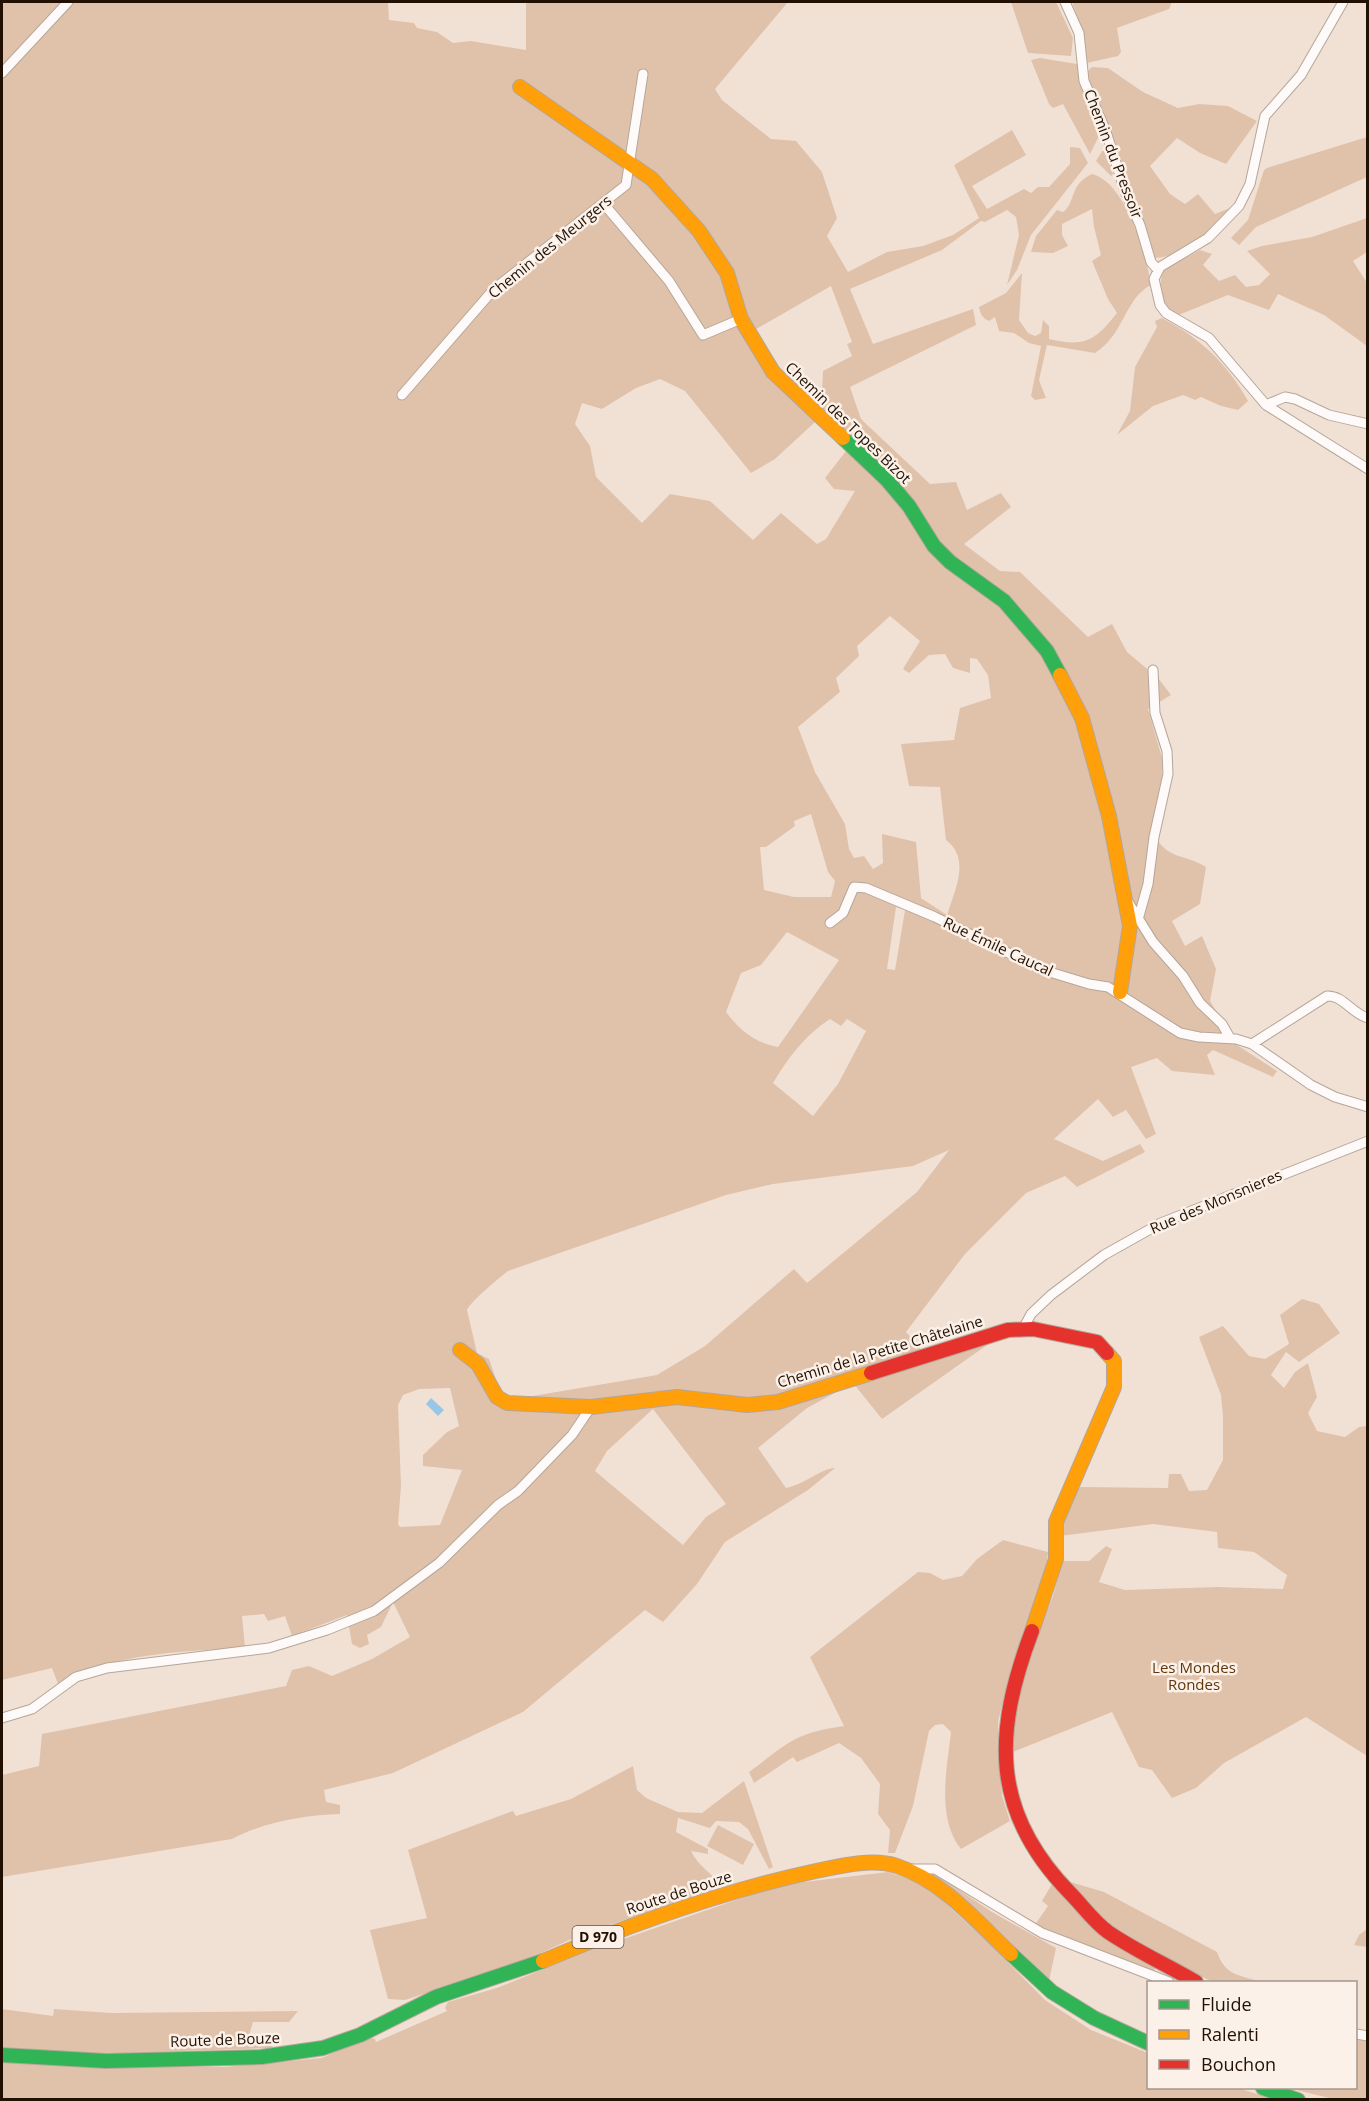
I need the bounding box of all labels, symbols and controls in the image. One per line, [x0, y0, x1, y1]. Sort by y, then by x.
street label: Chemin du Pressoir [1080, 86, 1148, 221]
street label: Chemin des Meurgers [483, 190, 615, 302]
street label: Chemin des Topes Bizot [782, 357, 916, 488]
street label: Rue Émile Caucal [940, 912, 1057, 980]
street label: Rue des Monsnieres [1147, 1164, 1285, 1238]
street label: Chemin de la Petite Châtelaine [775, 1310, 985, 1392]
park label: Les Mondes Rondes [1152, 1657, 1236, 1694]
street label: Route de Bouze [623, 1866, 734, 1919]
road number: D 970 [572, 1926, 624, 1948]
legend [1147, 1981, 1357, 2089]
text: Fluide [1201, 1992, 1252, 2016]
text: Ralenti [1201, 2022, 1259, 2046]
street label: Route de Bouze [170, 2027, 280, 2051]
text: Bouchon [1201, 2052, 1276, 2076]

